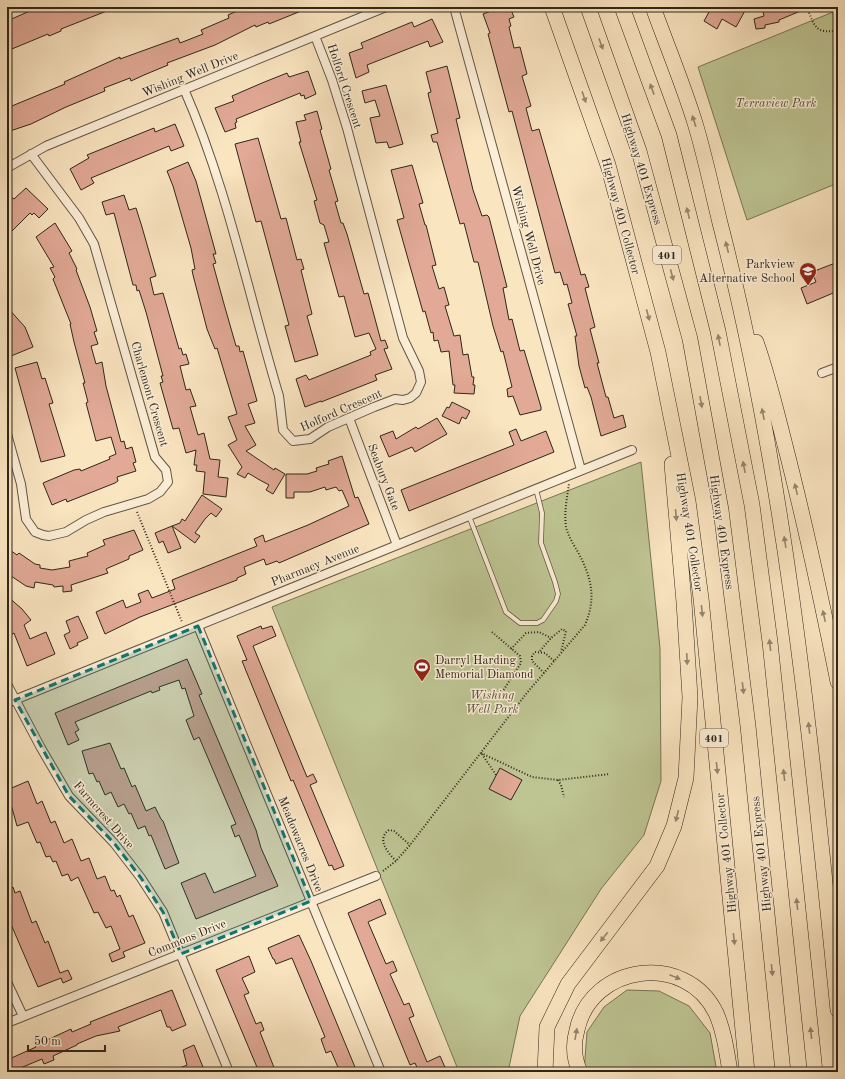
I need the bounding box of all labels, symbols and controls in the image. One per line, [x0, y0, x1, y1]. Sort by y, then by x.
one-way arrow [599, 38, 605, 50]
street label: Holford Crescent [325, 42, 363, 130]
street label: Wishing Well Drive [141, 50, 241, 100]
one-way arrow [649, 82, 655, 94]
one-way arrow [581, 91, 587, 103]
park label: Terraview Park [735, 98, 817, 110]
street label: Highway 401 Express [618, 112, 664, 226]
one-way arrow [691, 115, 697, 127]
street label: Highway 401 Collector [599, 156, 641, 276]
street label: Wishing Well Drive [509, 184, 547, 287]
one-way arrow [685, 207, 691, 219]
one-way arrow [723, 241, 729, 253]
road number: 401 [653, 246, 681, 264]
place label: Parkview Alternative School [699, 259, 796, 285]
school or university icon: Parkview Alternative School [798, 261, 818, 286]
one-way arrow [670, 269, 676, 281]
one-way arrow [645, 310, 651, 322]
one-way arrow [716, 333, 722, 346]
street label: Charlemont Crescent [128, 340, 170, 448]
street label: Holford Crescent [299, 387, 384, 434]
one-way arrow [698, 395, 704, 408]
one-way arrow [759, 408, 765, 420]
street label: Seabury Gate [365, 442, 401, 513]
one-way arrow [741, 461, 747, 473]
street label: Highway 401 Collector [674, 472, 704, 593]
street label: Highway 401 Express [707, 474, 735, 590]
one-way arrow [792, 483, 798, 495]
one-way arrow [672, 509, 679, 521]
one-way arrow [782, 536, 788, 548]
street label: Pharmacy Avenue [270, 543, 362, 589]
one-way arrow [699, 605, 705, 617]
one-way arrow [821, 610, 827, 622]
one-way arrow [767, 639, 773, 651]
one-way arrow [684, 653, 691, 665]
place label: Darryl Harding Memorial Diamond [435, 655, 534, 681]
sports icon: Darryl Harding Memorial Diamond [412, 657, 432, 682]
one-way arrow [740, 682, 746, 694]
park label: Wishing Well Park [466, 690, 519, 716]
one-way arrow [805, 722, 812, 734]
road number: 401 [700, 729, 728, 747]
one-way arrow [714, 762, 721, 774]
one-way arrow [780, 769, 787, 781]
street label: Farmcrest Drive [71, 780, 136, 852]
street label: Highway 401 Collector [715, 792, 739, 914]
street label: Meadowacres Drive [276, 795, 325, 894]
street label: Highway 401 Express [750, 796, 774, 912]
one-way arrow [673, 810, 679, 822]
one-way arrow [794, 898, 801, 910]
street label: Commons Drive [147, 918, 228, 960]
one-way arrow [600, 931, 608, 942]
one-way arrow [731, 933, 737, 945]
one-way arrow [769, 964, 776, 976]
one-way arrow [669, 975, 681, 981]
scale bar [28, 1027, 105, 1053]
one-way arrow [808, 1027, 814, 1039]
one-way arrow [573, 1028, 579, 1040]
text: 50 m [34, 1035, 61, 1048]

